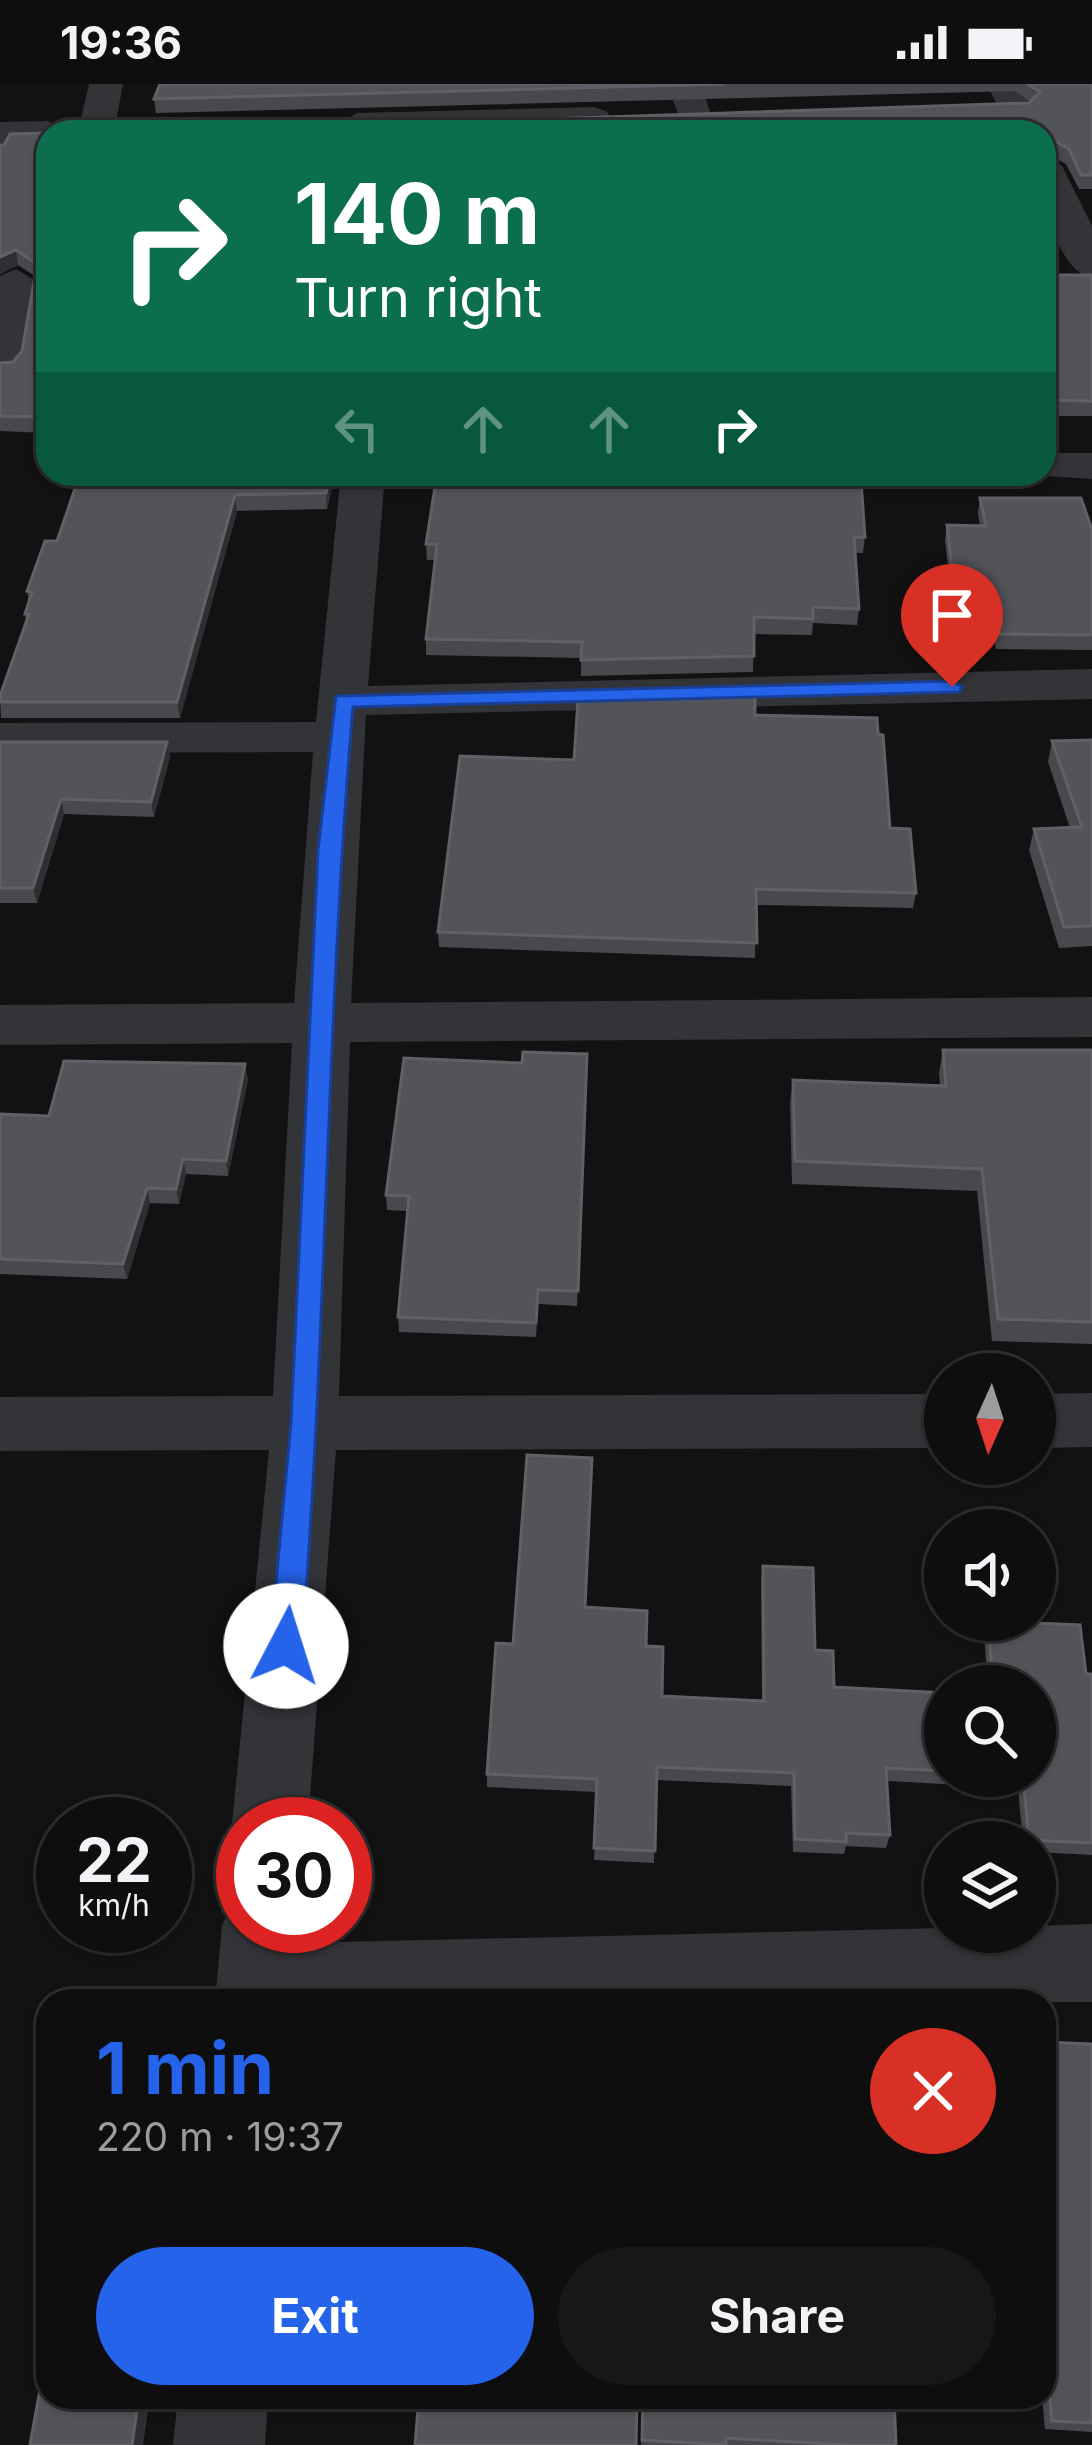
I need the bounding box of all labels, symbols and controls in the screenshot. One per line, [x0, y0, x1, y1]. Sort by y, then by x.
text: 19:36 [60, 15, 182, 70]
text: 140 m [294, 163, 540, 264]
icon: right [96, 168, 252, 324]
text: Turn right [294, 265, 542, 330]
icon: left [324, 396, 390, 462]
icon: ahead [450, 396, 516, 462]
icon: ahead [576, 396, 642, 462]
icon: right [702, 396, 768, 462]
pin [901, 564, 1003, 687]
icon: arrive [919, 582, 985, 648]
north arrow [924, 1353, 1056, 1485]
map controls [924, 1353, 1056, 1953]
button: sound [924, 1509, 1056, 1641]
position arrow [223, 1583, 349, 1709]
button: search [924, 1665, 1056, 1797]
speed limit sign: 30 [216, 1797, 372, 1953]
button: layers [924, 1821, 1056, 1953]
text: 22 [76, 1824, 152, 1896]
text: km/h [78, 1887, 150, 1923]
text: 1 min [96, 2024, 274, 2111]
button: close [870, 2028, 996, 2154]
text: 220 m · 19:37 [96, 2113, 344, 2160]
button: Exit [96, 2247, 534, 2385]
button: Share [558, 2247, 996, 2385]

